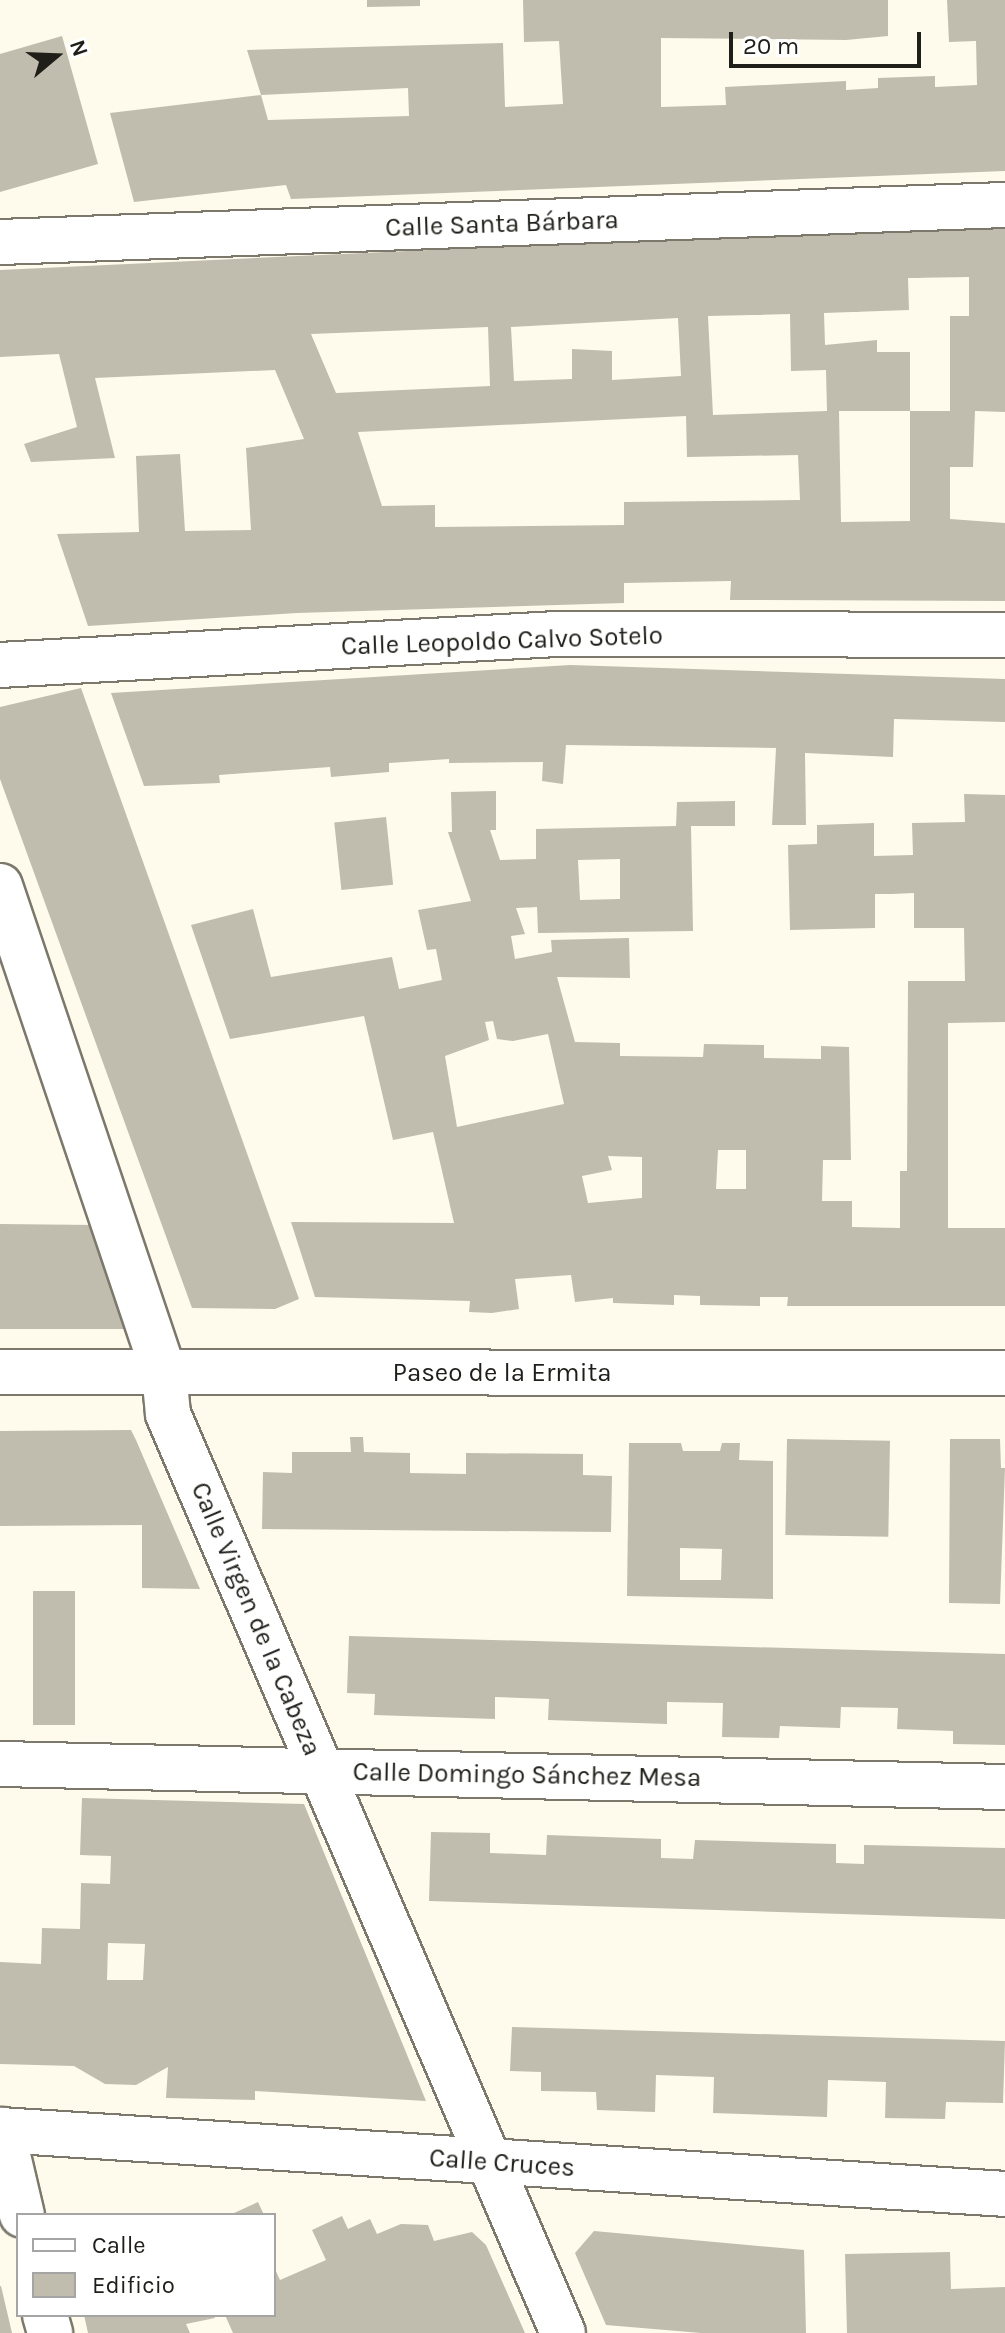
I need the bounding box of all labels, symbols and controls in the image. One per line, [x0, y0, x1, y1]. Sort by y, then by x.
north arrow [16, 16, 96, 96]
scale bar [733, 16, 925, 66]
text: 20 m [743, 32, 799, 60]
text: N [64, 36, 94, 60]
street label: Calle Santa Bárbara [385, 204, 619, 244]
street label: Calle Leopoldo Calvo Sotelo [341, 620, 663, 662]
street label: Paseo de la Ermita [393, 1357, 611, 1389]
street label: Calle Virgen de la Cabeza [184, 1478, 328, 1760]
street label: Calle Domingo Sánchez Mesa [352, 1756, 702, 1794]
street label: Calle Cruces [428, 2142, 576, 2184]
legend [16, 2213, 276, 2317]
text: Calle [92, 2231, 146, 2259]
text: Edificio [92, 2271, 175, 2299]

